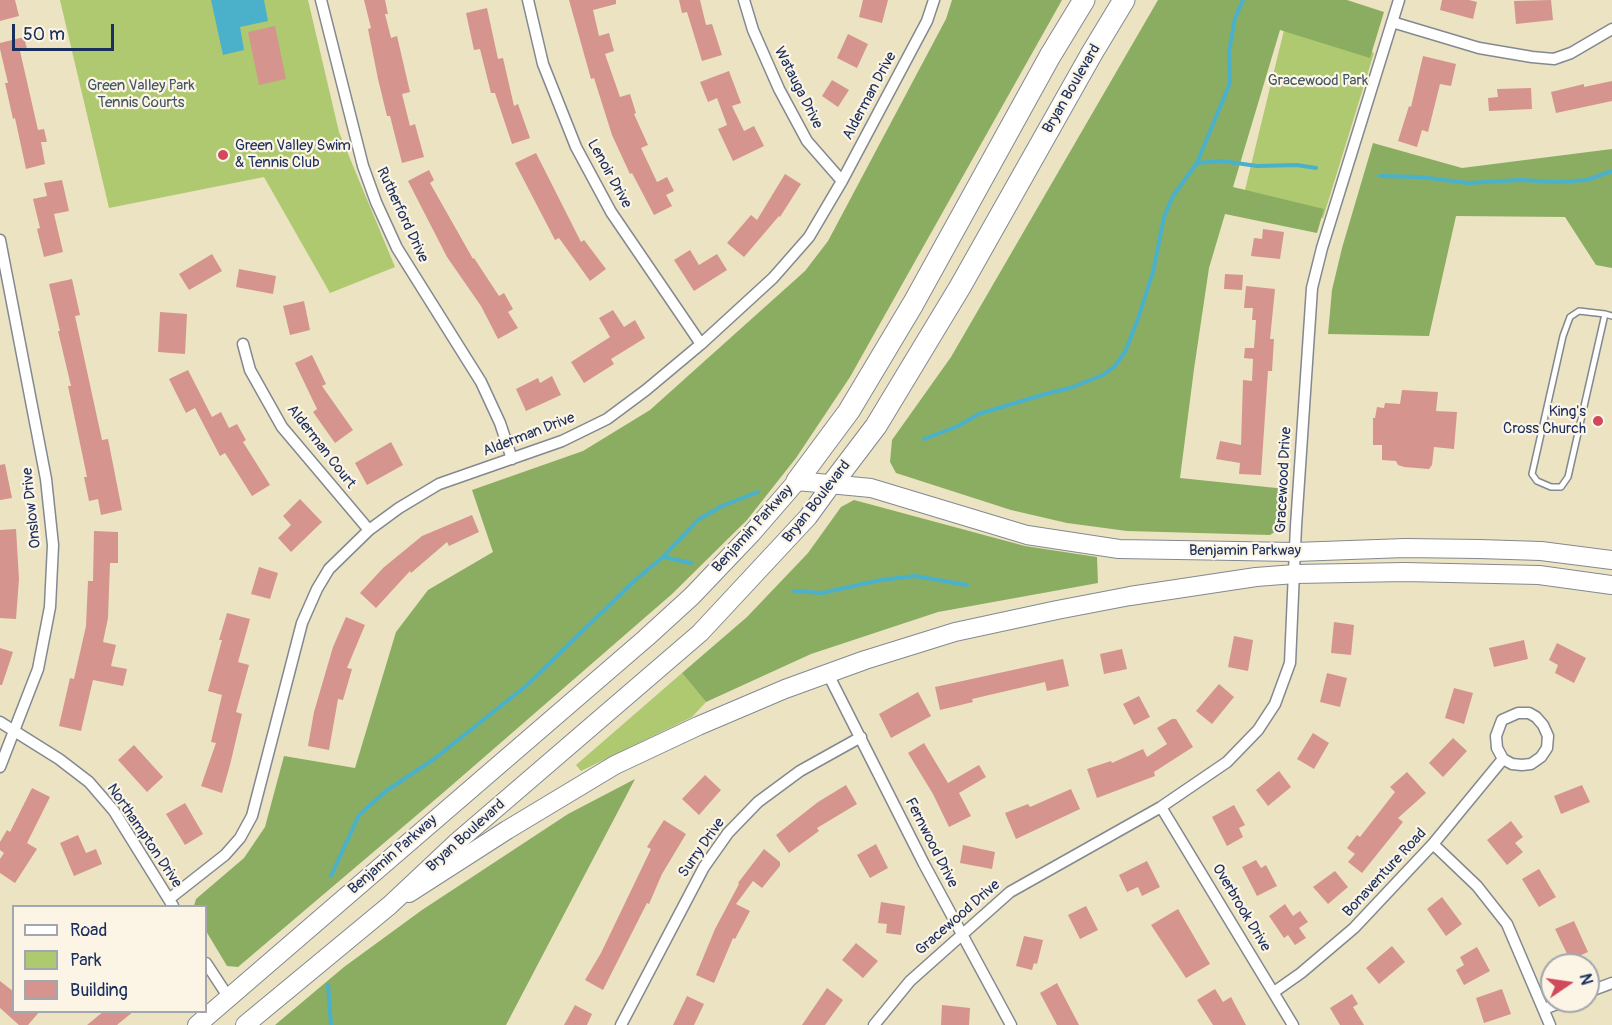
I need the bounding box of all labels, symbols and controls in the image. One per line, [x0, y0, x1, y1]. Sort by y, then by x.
scale bar [15, 12, 117, 50]
text: 50 m [23, 23, 65, 46]
street label: Bryan Boulevard [1039, 41, 1105, 137]
street label: Watauga Drive [770, 44, 826, 132]
street label: Alderman Drive [839, 49, 901, 143]
park label: Gracewood Park [1268, 72, 1368, 90]
park label: Green Valley Park Tennis Courts [87, 77, 195, 112]
place label: Green Valley Swim & Tennis Club [235, 137, 351, 172]
street label: Lenoir Drive [583, 137, 635, 211]
marker: Green Valley Swim & Tennis Club [216, 148, 230, 162]
street label: Rutherford Drive [372, 165, 432, 265]
street label: Alderman Court [283, 402, 359, 492]
place label: King's Cross Church [1503, 403, 1586, 438]
street label: Alderman Drive [480, 409, 578, 461]
marker: King's Cross Church [1591, 414, 1605, 428]
street label: Gracewood Drive [1272, 427, 1296, 533]
street label: Bryan Boulevard [779, 457, 855, 547]
street label: Onslow Drive [19, 467, 45, 549]
street label: Benjamin Parkway [709, 481, 797, 577]
street label: Benjamin Parkway [1189, 542, 1301, 560]
street label: Northampton Drive [103, 781, 185, 891]
street label: Fernwood Drive [901, 795, 961, 891]
street label: Bryan Boulevard [423, 796, 509, 876]
street label: Benjamin Parkway [345, 812, 441, 898]
street label: Surry Drive [675, 815, 729, 881]
street label: Bonaventure Road [1339, 825, 1431, 921]
street label: Overbrook Drive [1208, 861, 1274, 955]
street label: Gracewood Drive [912, 876, 1004, 960]
legend [12, 905, 207, 1013]
text: Road [70, 919, 107, 942]
text: Park [70, 949, 102, 972]
north arrow [1540, 953, 1600, 1013]
text: N [1575, 972, 1597, 987]
text: Building [70, 979, 128, 1002]

